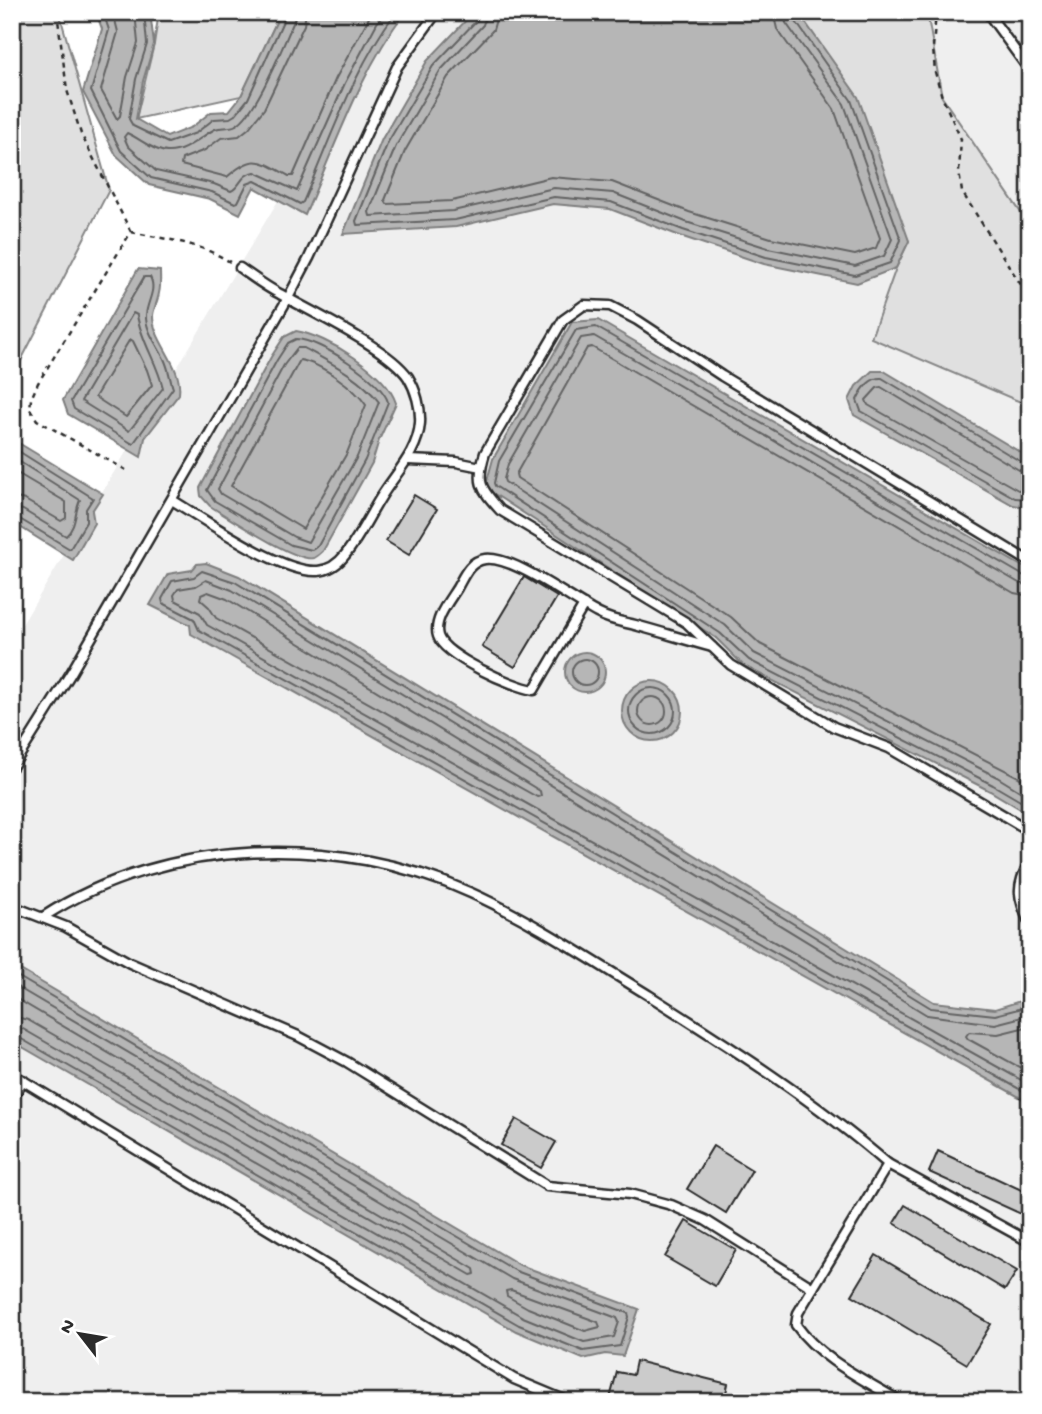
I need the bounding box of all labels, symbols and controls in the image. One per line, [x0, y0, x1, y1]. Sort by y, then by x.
north arrow [46, 1298, 116, 1368]
text: N [55, 1316, 81, 1338]

